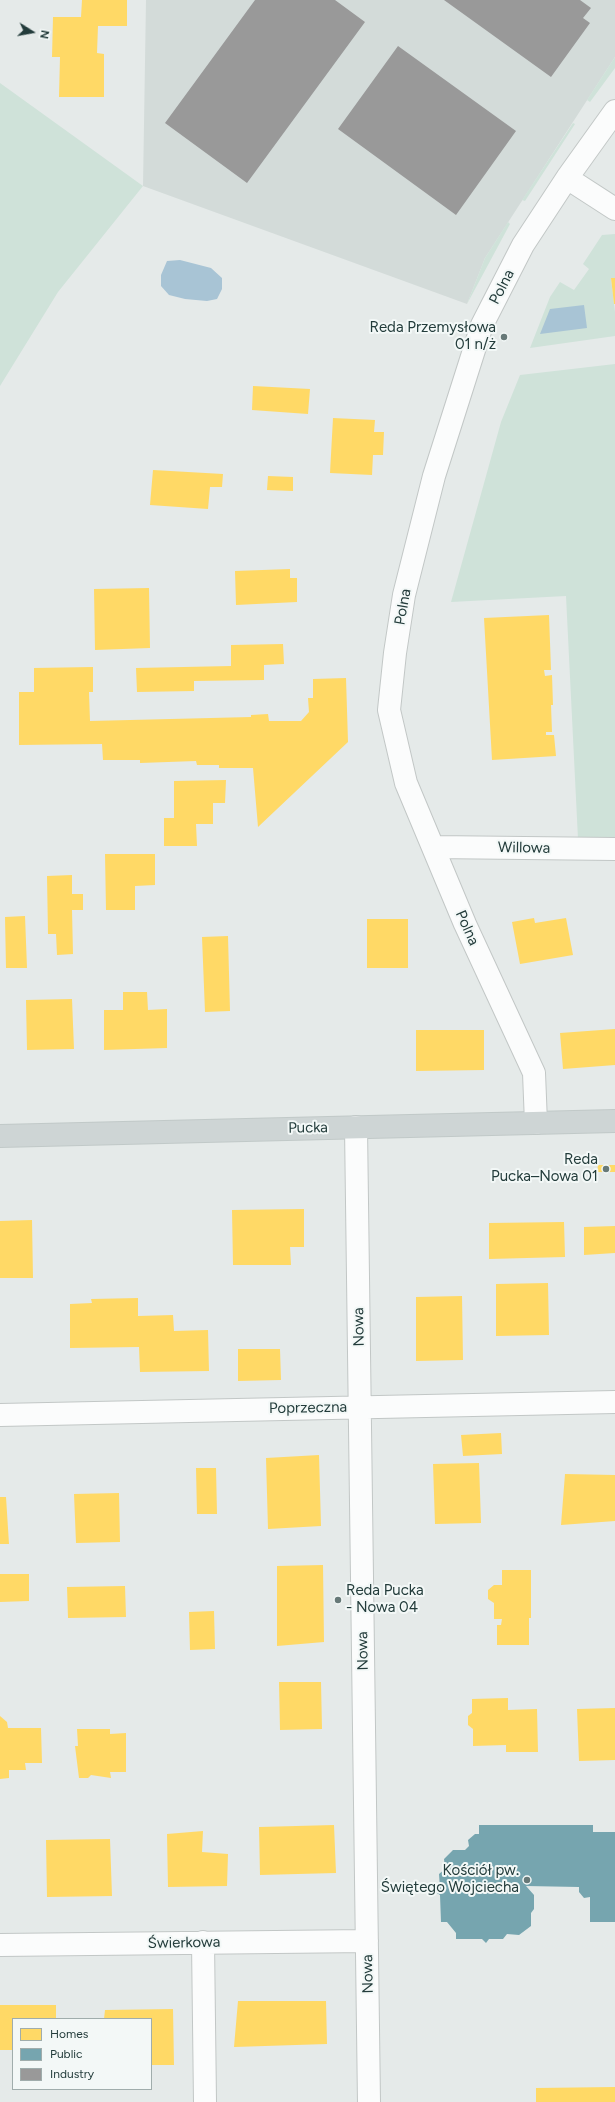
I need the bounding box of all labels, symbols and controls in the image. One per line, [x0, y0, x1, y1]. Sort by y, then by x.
north arrow [12, 12, 52, 52]
text: N [37, 29, 51, 40]
street label: Polna [486, 267, 518, 307]
place label: Reda Przemysłowa 01 n/ż [370, 319, 496, 354]
marker: Reda Przemysłowa 01 n/ż [499, 332, 509, 342]
street label: Polna [391, 587, 415, 627]
street label: Willowa [498, 839, 550, 857]
street label: Polna [451, 908, 483, 948]
street label: Pucka [288, 1119, 328, 1137]
place label: Reda Pucka–Nowa 01 [491, 1151, 598, 1186]
marker: Reda Pucka–Nowa 01 [601, 1164, 611, 1174]
street label: Nowa [350, 1307, 368, 1347]
street label: Poprzeczna [269, 1398, 347, 1418]
place label: Reda Pucka - Nowa 04 [346, 1582, 424, 1617]
marker: Reda Pucka - Nowa 04 [333, 1595, 343, 1605]
street label: Nowa [354, 1631, 372, 1671]
place label: Kościół pw. Świętego Wojciecha [381, 1862, 519, 1897]
marker: Kościół pw. Świętego Wojciecha [522, 1875, 532, 1885]
street label: Świerkowa [148, 1933, 220, 1953]
street label: Nowa [359, 1954, 377, 1994]
legend [12, 2018, 152, 2090]
text: Homes [50, 2027, 88, 2041]
text: Public [50, 2047, 83, 2061]
text: Industry [50, 2067, 94, 2081]

